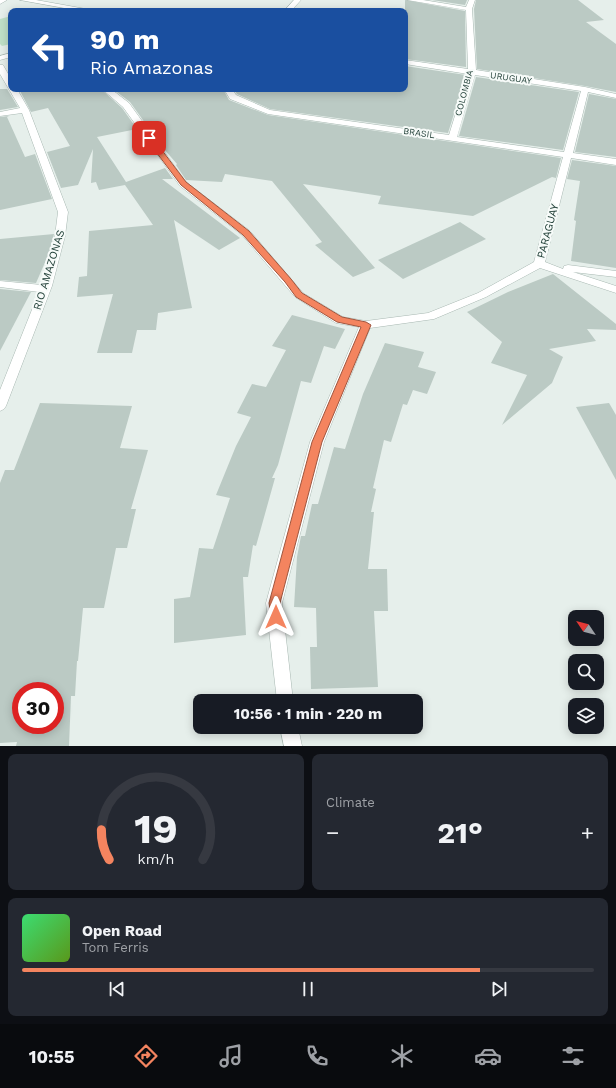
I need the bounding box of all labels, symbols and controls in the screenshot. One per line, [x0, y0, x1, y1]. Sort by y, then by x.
text: 90 m [90, 23, 160, 56]
icon: left [24, 24, 76, 76]
text: Rio Amazonas [90, 57, 213, 78]
street label: COLOMBIA [453, 69, 475, 117]
street label: URUGUAY [490, 70, 533, 86]
pin [132, 121, 166, 155]
street label: BRASIL [403, 126, 436, 140]
icon: arrive [138, 127, 160, 149]
street label: PARAGUAY [534, 202, 562, 260]
street label: RIO AMAZONAS [31, 228, 67, 312]
position arrow [255, 596, 297, 638]
north arrow [568, 610, 604, 646]
map controls [568, 610, 604, 734]
button: search [568, 654, 604, 690]
speed limit sign: 30 [12, 682, 64, 734]
button: layers [568, 698, 604, 734]
text: 10:56 · 1 min · 220 m [234, 705, 382, 723]
text: Climate [326, 795, 375, 810]
text: 19 [134, 804, 178, 853]
text: 21° [437, 815, 483, 850]
text: − [326, 820, 339, 845]
text: + [581, 820, 594, 845]
text: km/h [138, 851, 174, 867]
text: Open Road [82, 922, 162, 940]
text: Tom Ferris [82, 940, 149, 955]
icon: previous [106, 978, 128, 1000]
icon: pause [297, 978, 319, 1000]
icon: next [488, 978, 510, 1000]
icon: directions [132, 1042, 160, 1070]
icon: music [217, 1042, 245, 1070]
icon: phone [303, 1042, 331, 1070]
icon: climate [388, 1042, 416, 1070]
icon: car [474, 1042, 502, 1070]
icon: filters [559, 1042, 587, 1070]
text: 10:55 [29, 1046, 75, 1067]

